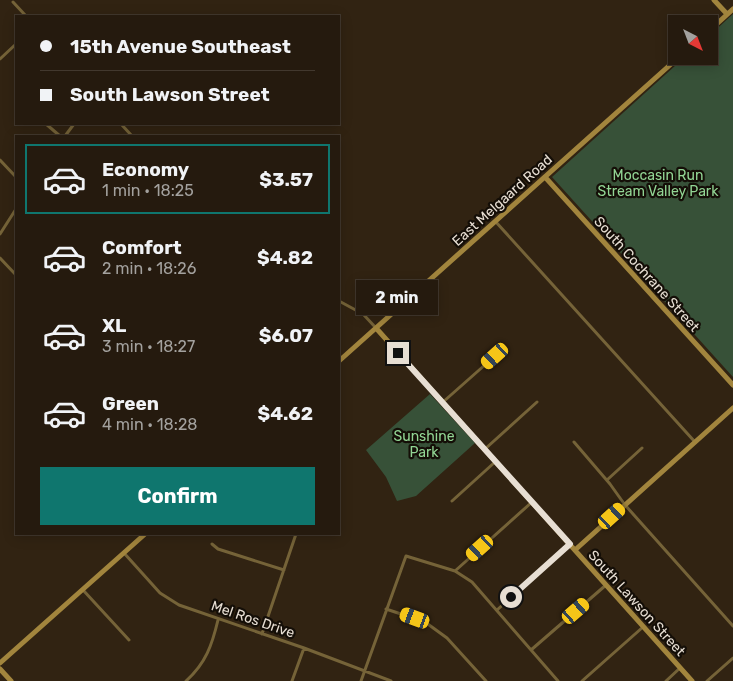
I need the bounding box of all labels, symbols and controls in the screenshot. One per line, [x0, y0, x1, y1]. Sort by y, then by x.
north arrow [668, 15, 718, 65]
map controls [668, 15, 718, 65]
text: 15th Avenue Southeast [70, 35, 291, 58]
text: South Lawson Street [70, 83, 270, 106]
street label: East Melgaard Road [449, 151, 556, 250]
icon: car [42, 157, 87, 202]
text: Economy [102, 158, 189, 181]
park label: Moccasin Run Stream Valley Park [598, 167, 719, 200]
text: $3.57 [259, 168, 313, 191]
text: 1 min · 18:25 [102, 181, 194, 200]
street label: South Cochrane Street [590, 213, 703, 336]
icon: car [42, 235, 87, 280]
text: Comfort [102, 236, 182, 259]
text: $4.82 [257, 246, 313, 269]
text: 2 min · 18:26 [102, 259, 196, 278]
callout: 2 min [357, 280, 439, 316]
text: 2 min [375, 288, 419, 307]
icon: car [42, 313, 87, 358]
text: XL [102, 314, 126, 337]
text: $6.07 [259, 324, 313, 347]
text: 3 min · 18:27 [102, 337, 195, 356]
car [478, 340, 511, 372]
route end [387, 342, 409, 364]
icon: car [42, 391, 87, 436]
text: Green [102, 392, 159, 415]
text: $4.62 [257, 402, 313, 425]
text: 4 min · 18:28 [102, 415, 197, 434]
park label: Sunshine Park [394, 428, 455, 461]
button: Confirm [40, 467, 315, 525]
car [595, 500, 628, 532]
car [463, 532, 496, 564]
street label: South Lawson Street [585, 547, 689, 660]
route start [500, 586, 522, 608]
car [559, 595, 592, 627]
street label: Mel Ros Drive [209, 597, 297, 642]
car [398, 606, 431, 630]

